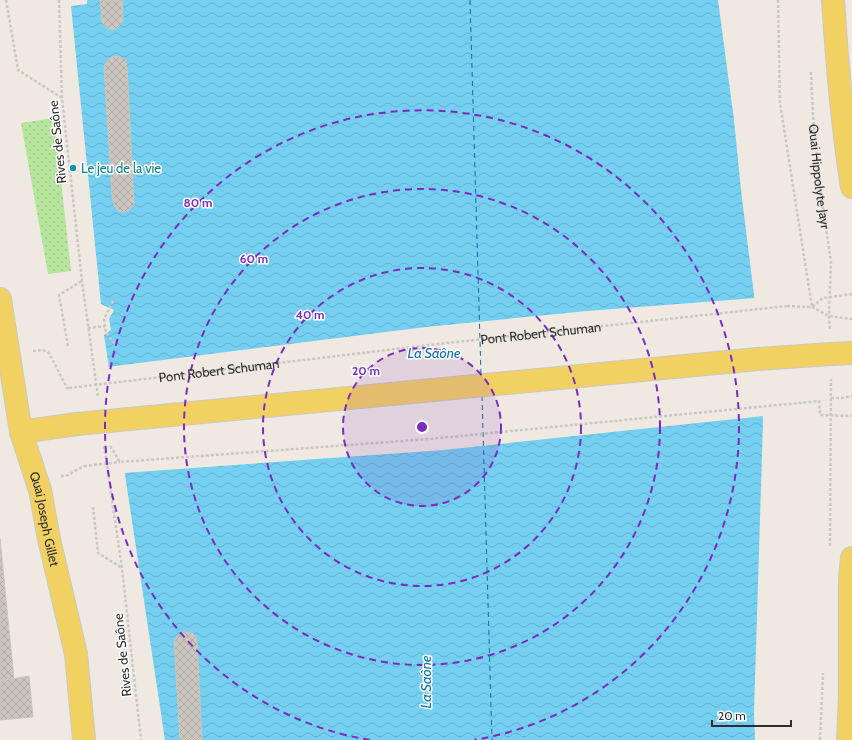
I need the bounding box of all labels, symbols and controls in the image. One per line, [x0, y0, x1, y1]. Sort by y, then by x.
street label: Rives de Saône [45, 99, 69, 184]
street label: Quai Hippolyte Jayr [806, 123, 834, 231]
place label: Le jeu de la vie [81, 160, 161, 177]
marker: Le jeu de la vie [68, 163, 78, 173]
text: 80 m [184, 195, 212, 210]
text: 60 m [240, 251, 268, 266]
text: 40 m [295, 307, 325, 322]
street label: Pont Robert Schuman [480, 318, 602, 347]
water label: La Saône [408, 344, 461, 362]
street label: Pont Robert Schuman [158, 355, 280, 385]
text: 20 m [352, 363, 380, 378]
centre of rings [415, 420, 429, 434]
street label: Quai Joseph Gillet [26, 469, 63, 569]
street label: Rives de Saône [110, 612, 134, 697]
water label: La Saône [417, 655, 435, 708]
scale bar [712, 702, 791, 728]
text: 20 m [718, 708, 746, 723]

